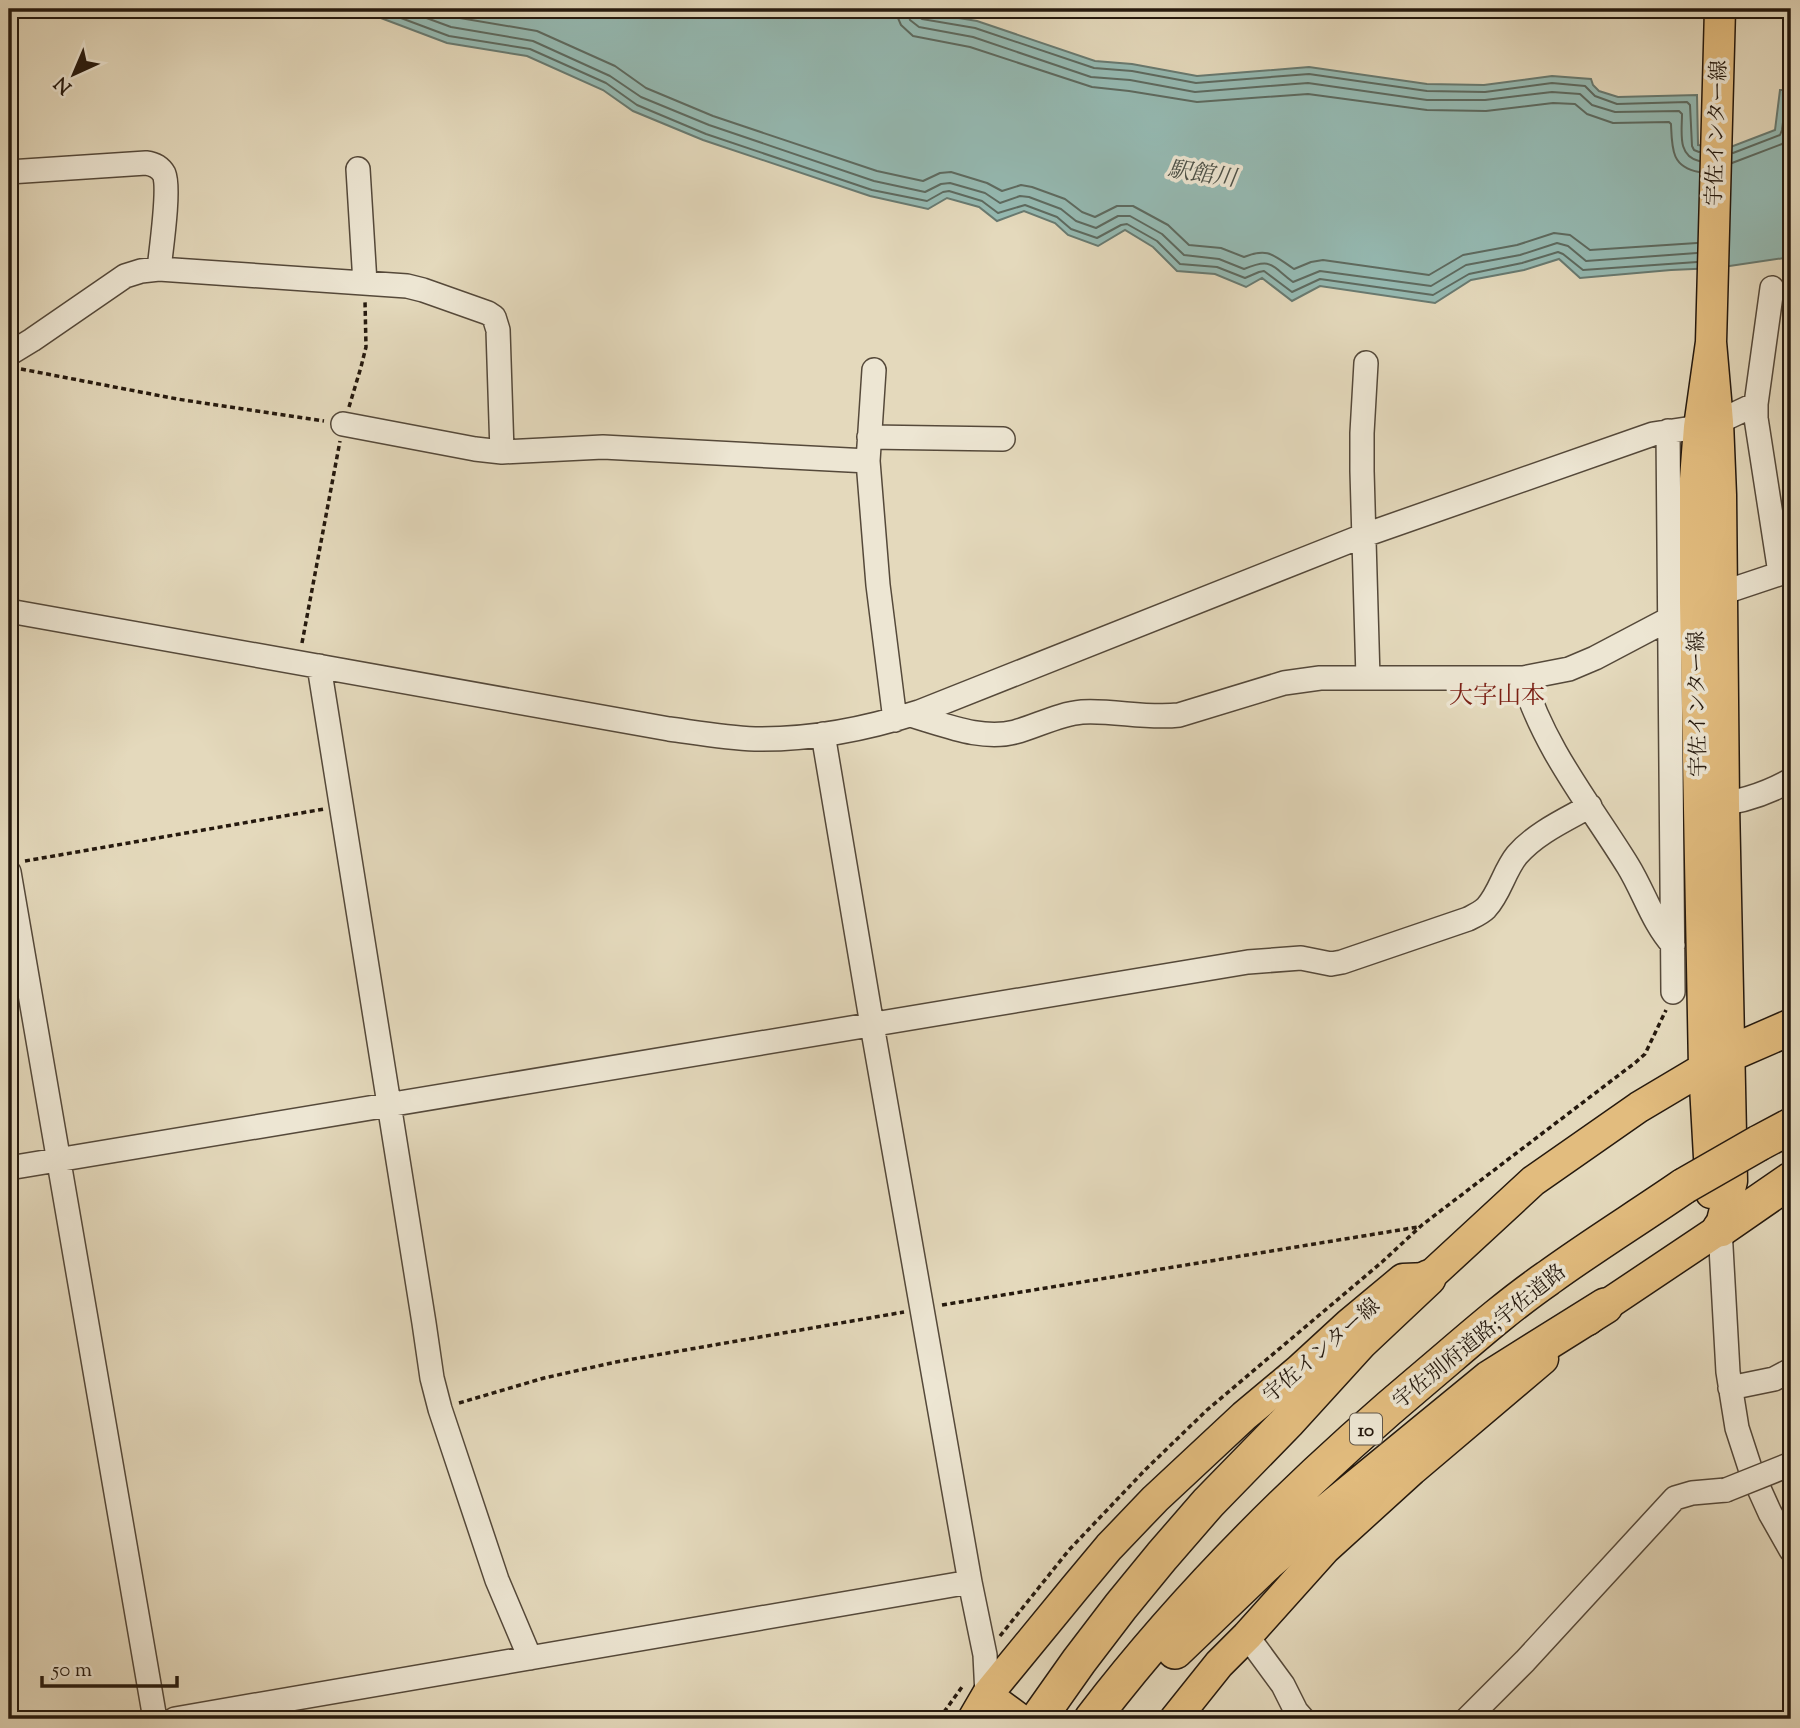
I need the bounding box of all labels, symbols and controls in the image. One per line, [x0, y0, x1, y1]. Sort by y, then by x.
north arrow [38, 38, 108, 108]
street label: 宇佐インター線 [1700, 60, 1736, 207]
text: N [49, 69, 79, 99]
water label: 駅館川 [1165, 154, 1241, 197]
street label: 宇佐インター線 [1683, 631, 1715, 777]
district label: 大字山本 [1449, 680, 1545, 714]
street label: 宇佐別府道路;宇佐道路 [1387, 1258, 1573, 1417]
street label: 宇佐インター線 [1257, 1292, 1387, 1411]
road number: 10 [1350, 1414, 1382, 1444]
scale bar [42, 1644, 177, 1688]
text: 50 m [51, 1656, 92, 1686]

